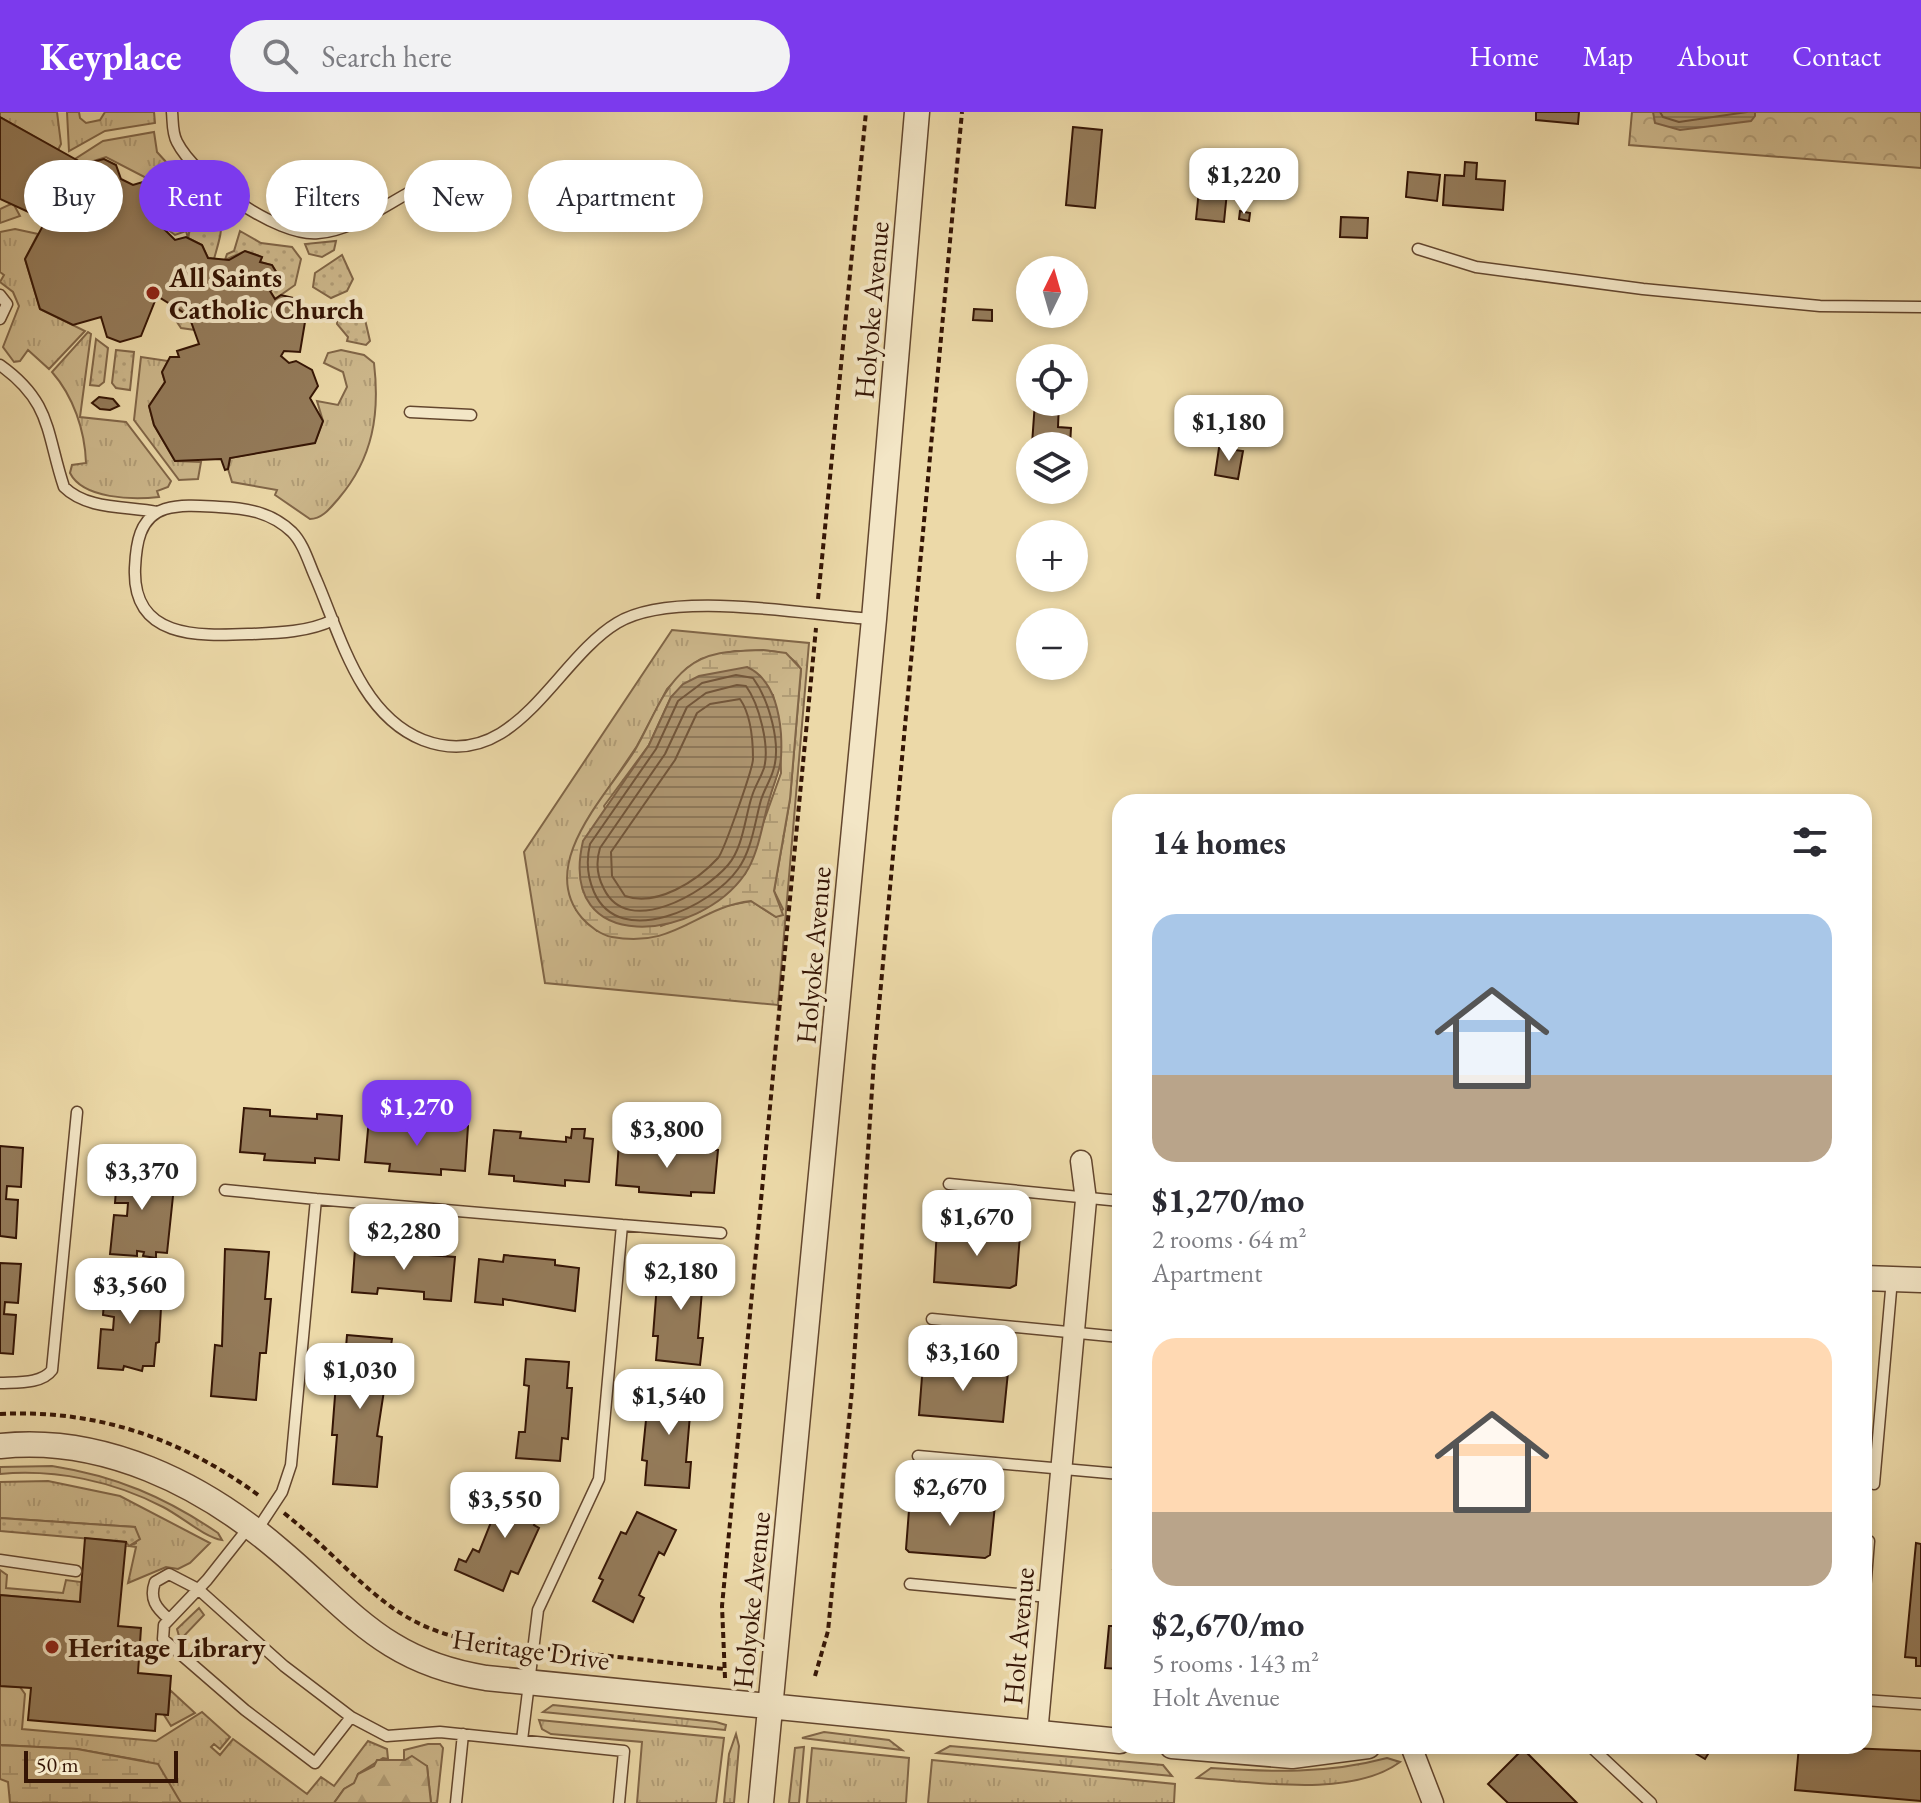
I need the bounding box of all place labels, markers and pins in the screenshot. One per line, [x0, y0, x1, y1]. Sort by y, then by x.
pin: $1,220 [1179, 148, 1309, 216]
place label: All Saints Catholic Church [168, 259, 364, 327]
marker: All Saints Catholic Church [144, 284, 162, 302]
pin: $1,180 [1164, 395, 1294, 463]
pin: $1,270 [352, 1080, 482, 1148]
pin: $3,800 [602, 1102, 732, 1170]
pin: $3,370 [77, 1144, 207, 1212]
pin: $1,670 [912, 1190, 1042, 1258]
pin: $2,280 [339, 1204, 469, 1272]
pin: $2,180 [616, 1244, 746, 1312]
pin: $3,560 [65, 1258, 195, 1326]
pin: $3,160 [898, 1325, 1028, 1393]
pin: $1,030 [295, 1343, 425, 1411]
pin: $1,540 [604, 1369, 734, 1437]
pin: $2,670 [885, 1460, 1015, 1528]
pin: $3,550 [440, 1472, 570, 1540]
place label: Heritage Library [68, 1629, 266, 1665]
marker: Heritage Library [43, 1638, 61, 1656]

